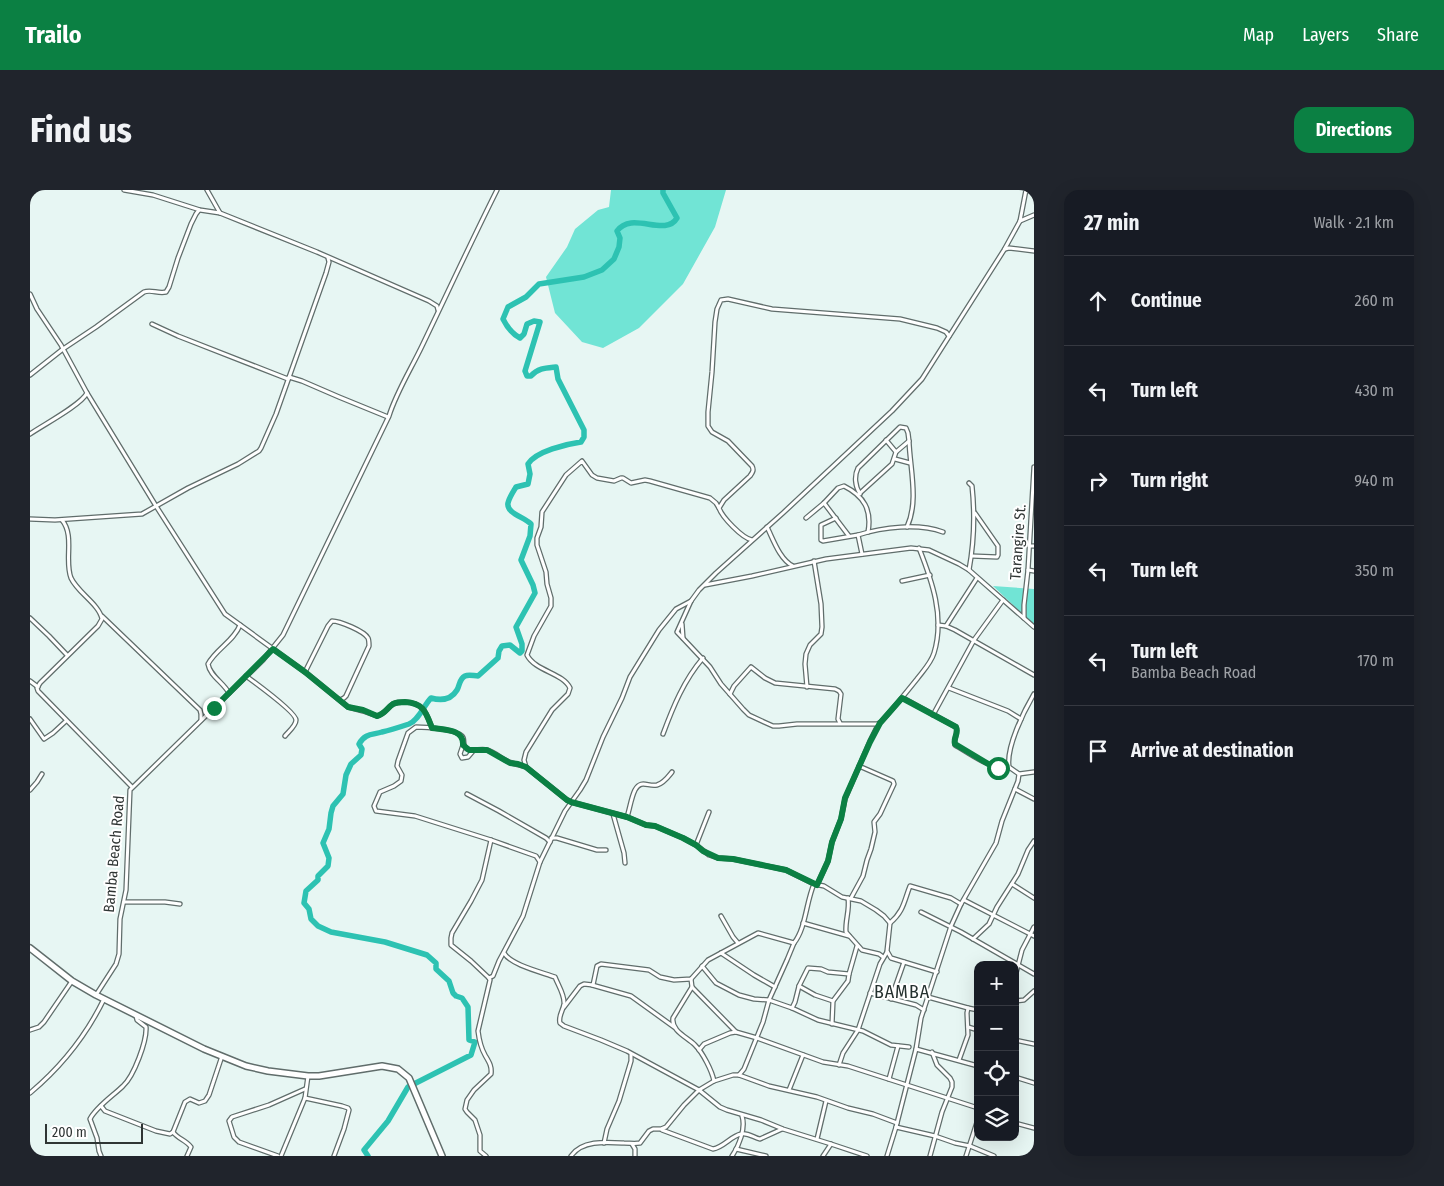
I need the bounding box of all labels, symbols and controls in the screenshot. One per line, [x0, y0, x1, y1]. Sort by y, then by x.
text: Trailo [25, 21, 82, 49]
text: Map [1243, 24, 1274, 46]
text: Layers [1302, 24, 1349, 46]
text: Share [1377, 24, 1419, 46]
button: Directions [1294, 107, 1414, 153]
text: Find us [30, 109, 132, 151]
text: 27 min [1084, 210, 1139, 236]
text: Walk · 2.1 km [1314, 213, 1394, 232]
icon: ahead [1084, 287, 1112, 315]
text: Continue [1131, 289, 1202, 312]
text: 260 m [1355, 291, 1394, 310]
icon: left [1084, 377, 1112, 405]
text: Turn left [1131, 379, 1198, 402]
text: 430 m [1355, 381, 1394, 400]
icon: right [1084, 467, 1112, 495]
text: Turn right [1131, 469, 1208, 492]
text: 940 m [1354, 471, 1394, 490]
street label: Tarangire St. [1006, 504, 1030, 580]
icon: left [1084, 557, 1112, 585]
text: Turn left [1131, 559, 1198, 582]
text: 350 m [1355, 561, 1394, 580]
text: Turn left [1131, 640, 1198, 663]
icon: left [1084, 647, 1112, 675]
text: 170 m [1357, 651, 1394, 670]
text: Bamba Beach Road [1131, 663, 1256, 682]
route end [203, 697, 226, 720]
icon: arrive [1084, 737, 1112, 765]
text: Arrive at destination [1131, 739, 1294, 762]
route start [987, 757, 1010, 780]
street label: Bamba Beach Road [100, 795, 128, 913]
map controls [974, 961, 1019, 1141]
button: + [974, 961, 1019, 1006]
district label: BAMBA [874, 981, 930, 1003]
button: − [974, 1006, 1019, 1051]
button: locate [974, 1051, 1019, 1096]
button: layers [974, 1096, 1019, 1141]
scale bar [45, 1121, 142, 1144]
text: 200 m [52, 1124, 87, 1141]

